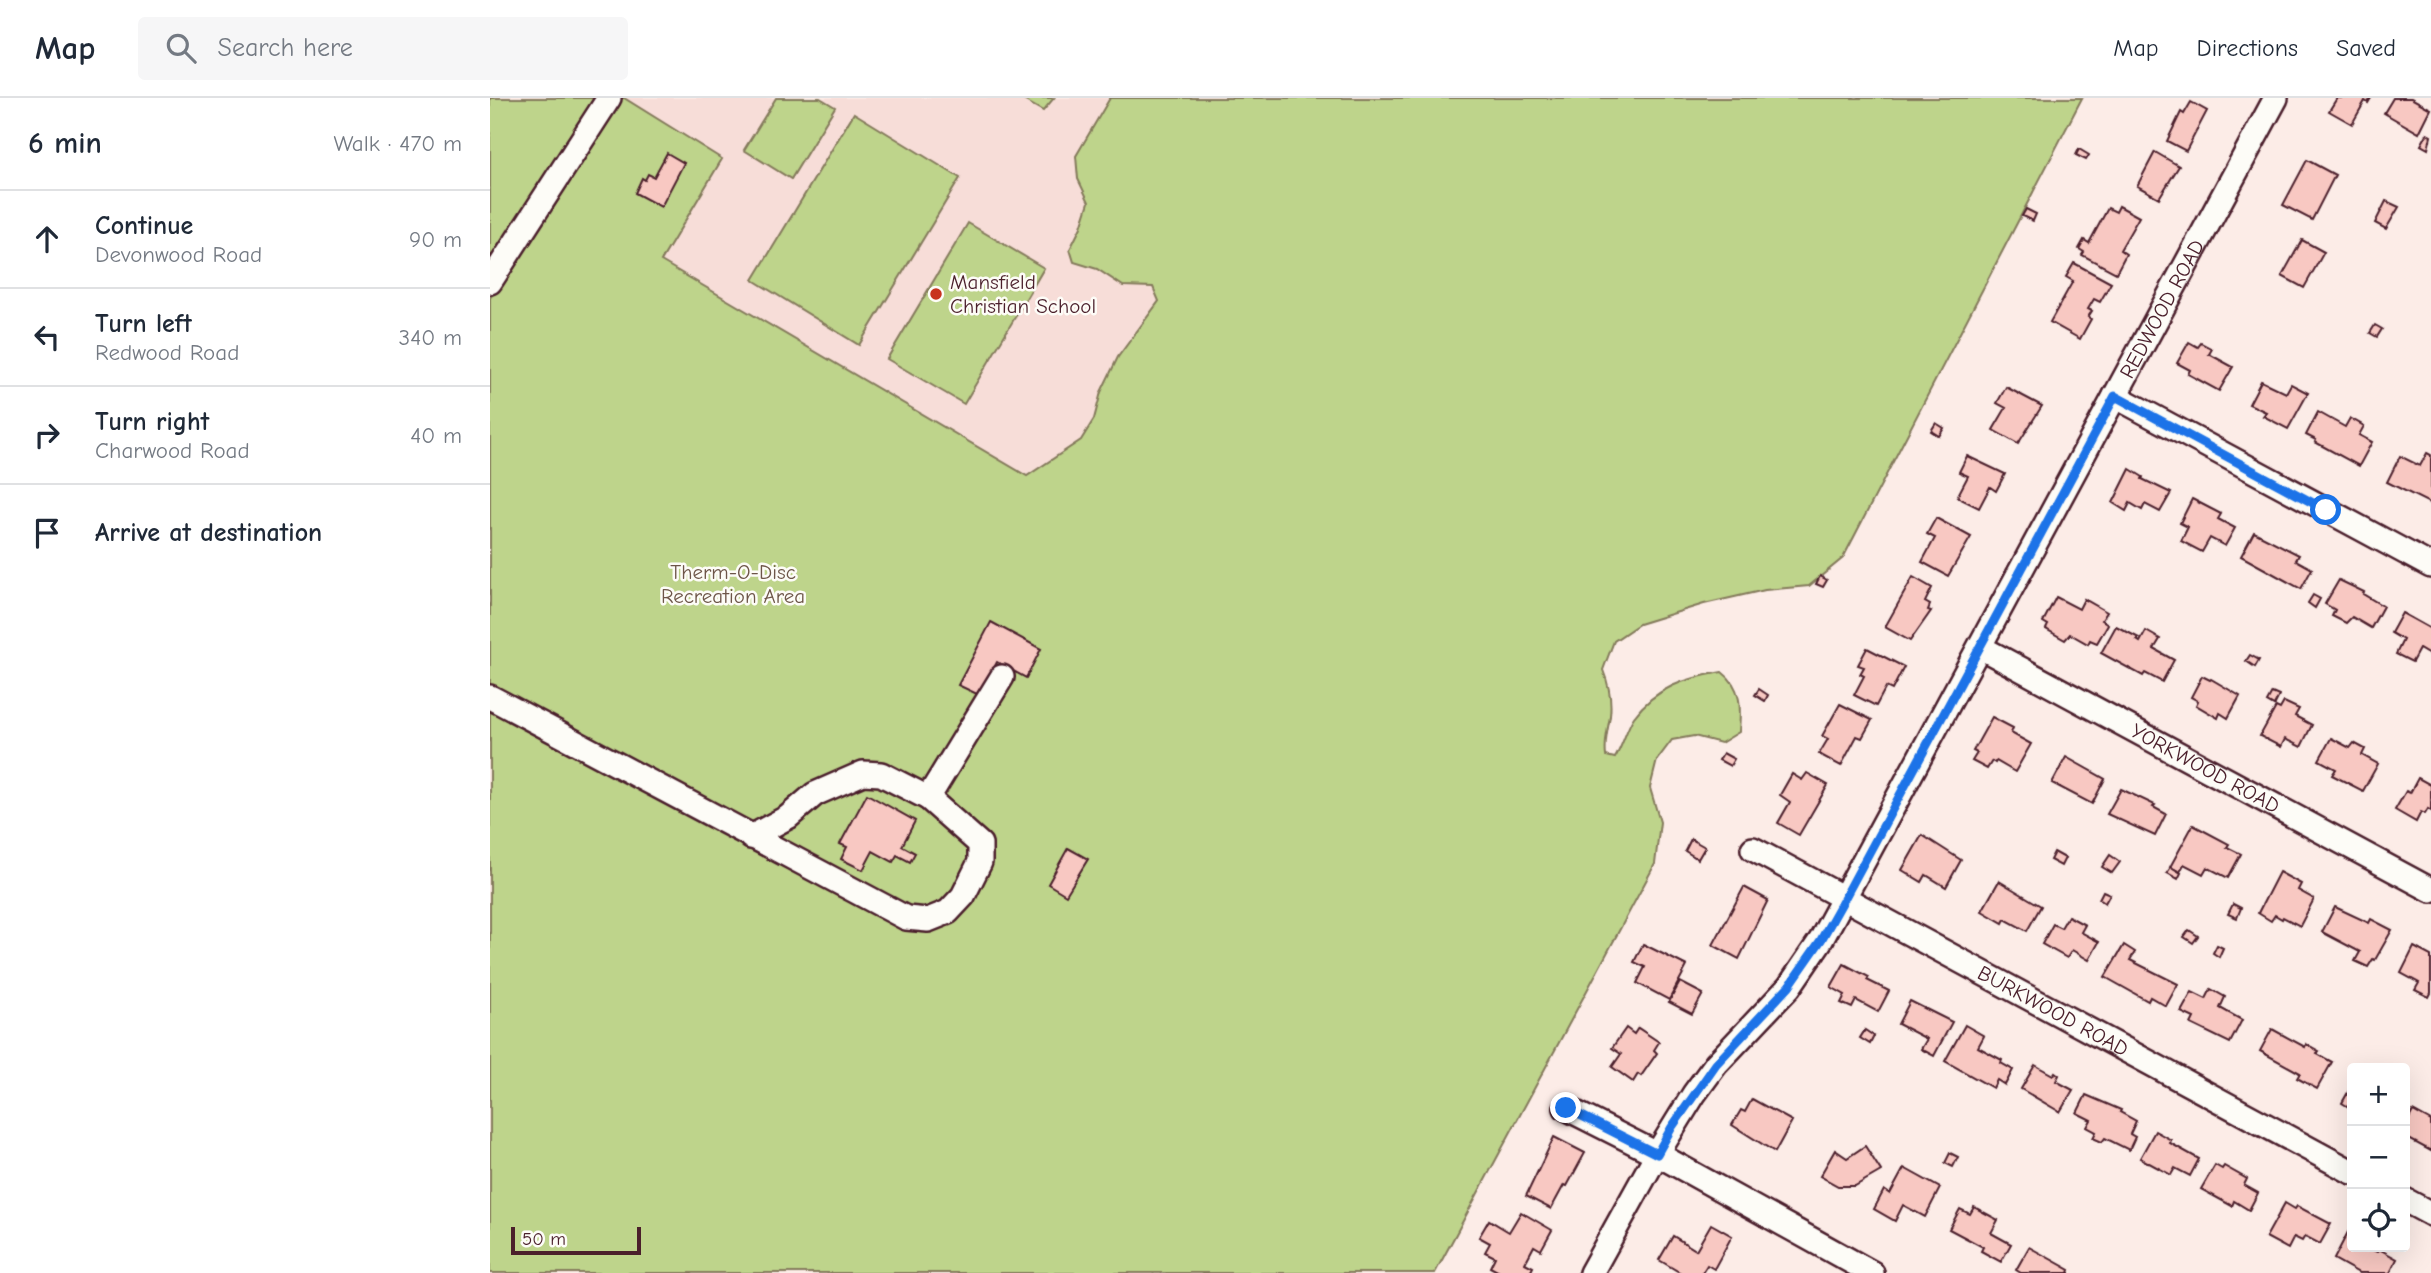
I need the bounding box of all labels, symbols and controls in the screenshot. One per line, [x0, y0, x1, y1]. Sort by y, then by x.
search box [138, 17, 628, 80]
text: Map [35, 29, 96, 67]
icon: search [162, 29, 200, 67]
text: Search here [218, 33, 353, 63]
text: Map [2113, 34, 2159, 62]
text: Directions [2197, 34, 2298, 62]
text: Saved [2336, 34, 2396, 62]
text: 6 min [28, 126, 102, 161]
text: Walk · 470 m [333, 130, 462, 157]
text: Continue [95, 211, 193, 241]
icon: ahead [28, 220, 66, 258]
text: 90 m [409, 226, 462, 253]
street label: REDWOOD ROAD [2115, 236, 2209, 382]
text: Devonwood Road [95, 241, 262, 268]
place label: Mansfield Christian School [950, 270, 1096, 318]
marker: Mansfield Christian School [928, 286, 944, 302]
text: Turn left [95, 309, 192, 339]
icon: left [28, 318, 66, 356]
text: 340 m [399, 324, 462, 351]
text: Redwood Road [95, 339, 239, 366]
text: Turn right [95, 407, 209, 437]
icon: right [28, 416, 66, 454]
text: 40 m [410, 422, 462, 449]
text: Charwood Road [95, 437, 250, 464]
route start [2310, 494, 2341, 525]
icon: arrive [28, 514, 66, 552]
text: Arrive at destination [95, 518, 322, 548]
park label: Therm-O-Disc Recreation Area [661, 560, 805, 608]
street label: YORKWOOD ROAD [2127, 719, 2284, 818]
street label: BURKWOOD ROAD [1974, 960, 2133, 1061]
map controls [2347, 1063, 2410, 1252]
button: + [2347, 1063, 2410, 1126]
route end [1550, 1092, 1581, 1123]
button: − [2347, 1126, 2410, 1189]
button: locate [2347, 1189, 2410, 1252]
scale bar [511, 1224, 640, 1256]
text: 50 m [522, 1228, 566, 1250]

